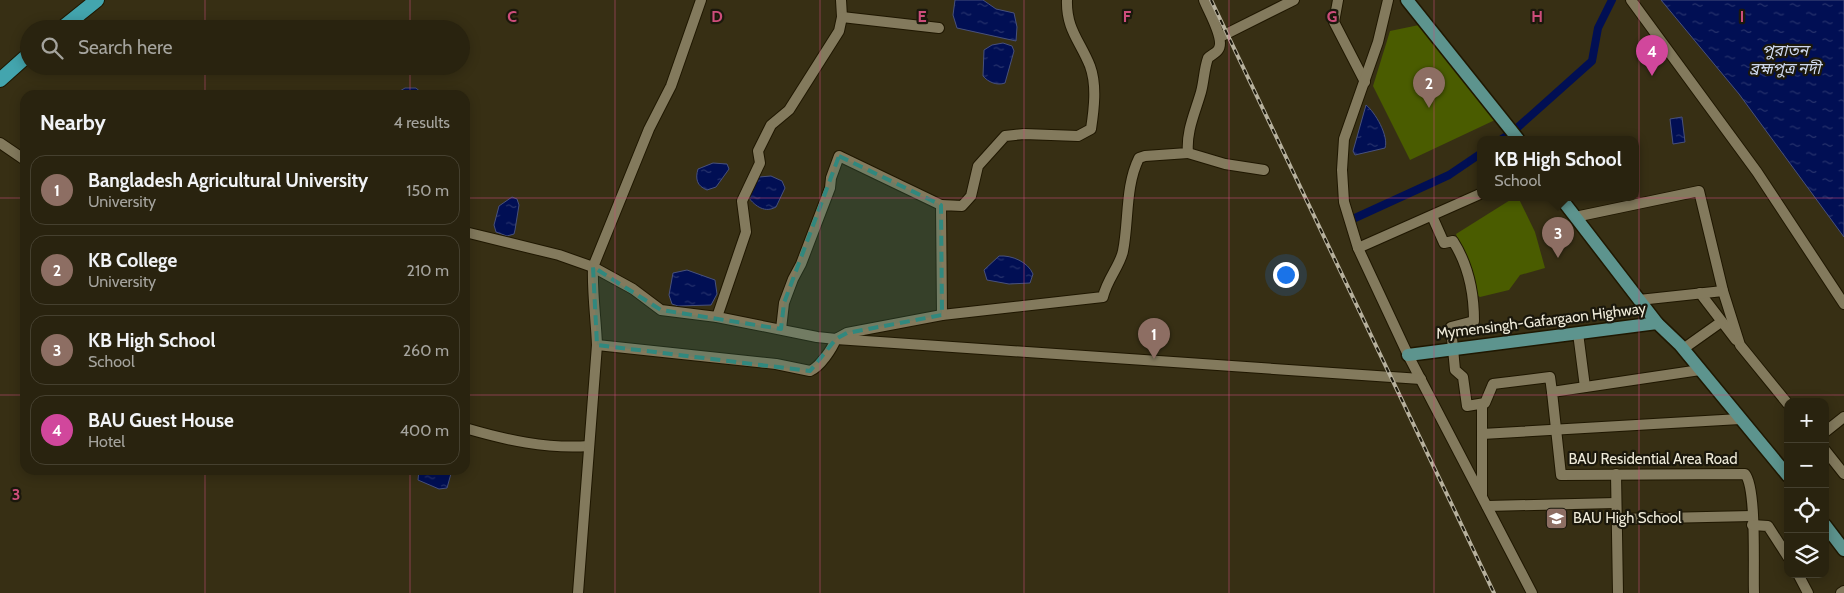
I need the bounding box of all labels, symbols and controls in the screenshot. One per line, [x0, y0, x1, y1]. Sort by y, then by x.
text: C [507, 7, 517, 26]
text: D [711, 7, 723, 26]
text: E [917, 7, 927, 26]
text: F [1123, 7, 1132, 26]
text: G [1327, 7, 1337, 26]
text: H [1531, 7, 1543, 26]
text: I [1740, 7, 1744, 26]
search box [20, 20, 470, 75]
icon: search [38, 34, 66, 62]
pin: 4 [1636, 35, 1668, 76]
text: Search here [78, 36, 172, 59]
water label: পুরাতন ব্রহ্মপুত্র নদী [1749, 41, 1823, 78]
pin: 2 [1413, 67, 1445, 108]
text: Nearby [40, 110, 106, 135]
text: 4 results [393, 113, 450, 132]
popup [1477, 136, 1639, 201]
text: KB High School [1494, 148, 1622, 171]
text: Bangladesh Agricultural University [88, 169, 368, 192]
text: School [1494, 171, 1541, 190]
text: 1 [54, 181, 60, 200]
text: 150 m [406, 181, 449, 200]
text: University [88, 192, 156, 211]
pin: 3 [1542, 217, 1574, 258]
text: KB College [88, 249, 177, 272]
text: 2 [53, 261, 61, 280]
text: 210 m [407, 261, 449, 280]
your location [1273, 262, 1299, 288]
text: University [88, 272, 156, 291]
street label: Mymensingh-Gafargaon Highway [1435, 299, 1647, 343]
pin: 1 [1138, 318, 1170, 359]
text: KB High School [88, 329, 215, 352]
text: 3 [53, 341, 61, 360]
text: 260 m [403, 341, 449, 360]
text: School [88, 352, 135, 371]
map controls [1784, 398, 1829, 578]
button: + [1784, 398, 1829, 443]
text: BAU Guest House [88, 409, 234, 432]
text: 4 [52, 421, 62, 440]
text: 400 m [400, 421, 449, 440]
text: Hotel [88, 432, 125, 451]
button: − [1784, 443, 1829, 488]
street label: BAU Residential Area Road [1568, 450, 1738, 468]
text: 3 [12, 485, 20, 504]
button: locate [1784, 488, 1829, 533]
school or university icon: BAU High School [1545, 506, 1569, 530]
place label: BAU High School [1573, 509, 1682, 527]
button: layers [1784, 533, 1829, 578]

